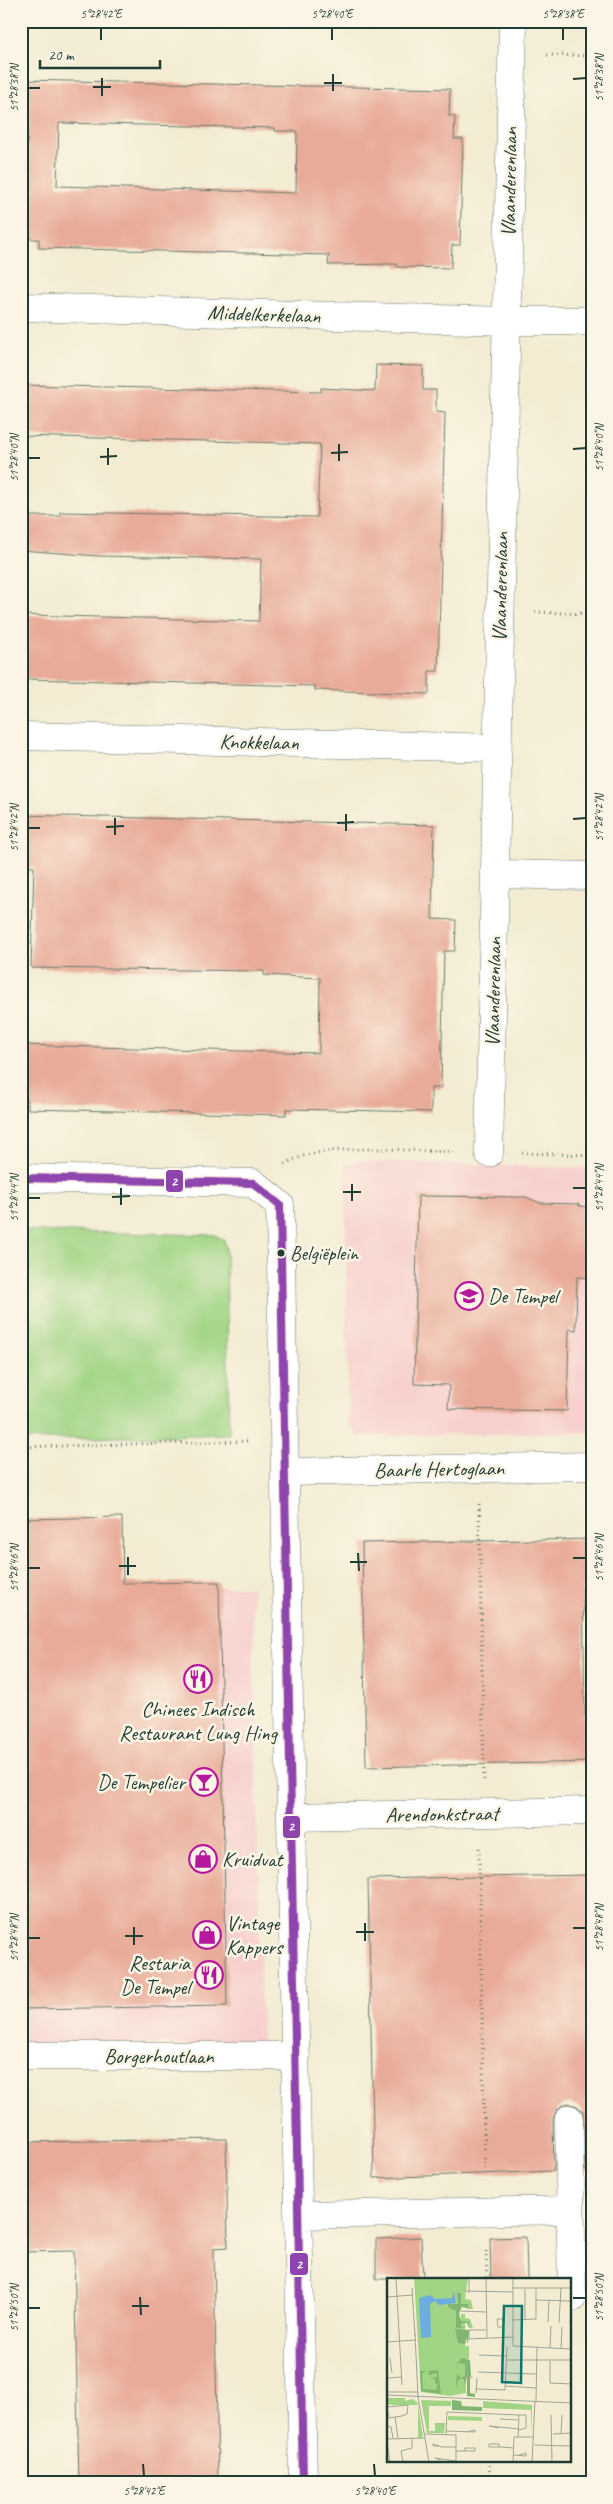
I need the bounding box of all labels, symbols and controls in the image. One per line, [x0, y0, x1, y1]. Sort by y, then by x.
text: 5°28'42"E [81, 6, 123, 22]
text: 5°28'40"E [312, 6, 354, 22]
text: 5°28'38"E [543, 6, 585, 22]
scale bar [40, 38, 160, 70]
text: 20 m [48, 46, 75, 65]
text: 51°28'38"N [591, 53, 607, 102]
text: 51°28'38"N [6, 63, 22, 112]
street label: Vlaanderenlaan [495, 126, 523, 237]
street label: Middelkerkelaan [207, 299, 321, 329]
text: 51°28'40"N [591, 423, 607, 472]
text: 51°28'40"N [6, 433, 22, 482]
street label: Vlaanderenlaan [486, 531, 514, 642]
street label: Knokkelaan [219, 728, 299, 756]
text: 51°28'42"N [591, 793, 607, 842]
text: 51°28'42"N [6, 803, 22, 852]
street label: Vlaanderenlaan [479, 936, 507, 1047]
text: 51°28'44"N [591, 1163, 607, 1212]
line badge: 2 [165, 1169, 184, 1193]
text: 51°28'44"N [6, 1173, 22, 1222]
text: 2 [171, 1173, 179, 1190]
place label: Belgiëplein [290, 1241, 359, 1266]
marker: Belgiëplein [276, 1248, 286, 1258]
school or university icon: De Tempel [454, 1281, 484, 1311]
place label: De Tempel [488, 1283, 561, 1309]
street label: Baarle Hertoglaan [374, 1455, 505, 1483]
text: 51°28'46"N [591, 1533, 607, 1582]
text: 51°28'46"N [6, 1543, 22, 1592]
restaurant icon: Chinees Indisch Restaurant Lung Hing [183, 1664, 213, 1694]
place label: Chinees Indisch Restaurant Lung Hing [119, 1696, 278, 1746]
bar icon: De Tempelier [189, 1767, 219, 1797]
place label: De Tempelier [97, 1769, 187, 1795]
street label: Arendonkstraat [385, 1800, 502, 1828]
line badge: 2 [282, 1815, 301, 1839]
text: 2 [288, 1818, 296, 1835]
shop icon: Kruidvat [188, 1844, 218, 1874]
place label: Kruidvat [222, 1846, 285, 1872]
text: 51°28'48"N [591, 1903, 607, 1952]
place label: Vintage Kappers [226, 1910, 284, 1960]
text: 51°28'48"N [6, 1913, 22, 1962]
shop icon: Vintage Kappers [192, 1920, 222, 1950]
place label: Restaria De Tempel [120, 1950, 193, 2000]
restaurant icon: Restaria De Tempel [194, 1960, 224, 1990]
street label: Borgerhoutlaan [104, 2043, 214, 2069]
line badge: 2 [289, 2252, 309, 2276]
text: 2 [296, 2256, 304, 2273]
text: 51°28'50"N [591, 2273, 607, 2322]
inset map [387, 2278, 570, 2462]
text: 51°28'50"N [6, 2283, 22, 2332]
text: 5°28'42"E [124, 2483, 166, 2499]
text: 5°28'40"E [355, 2483, 397, 2499]

